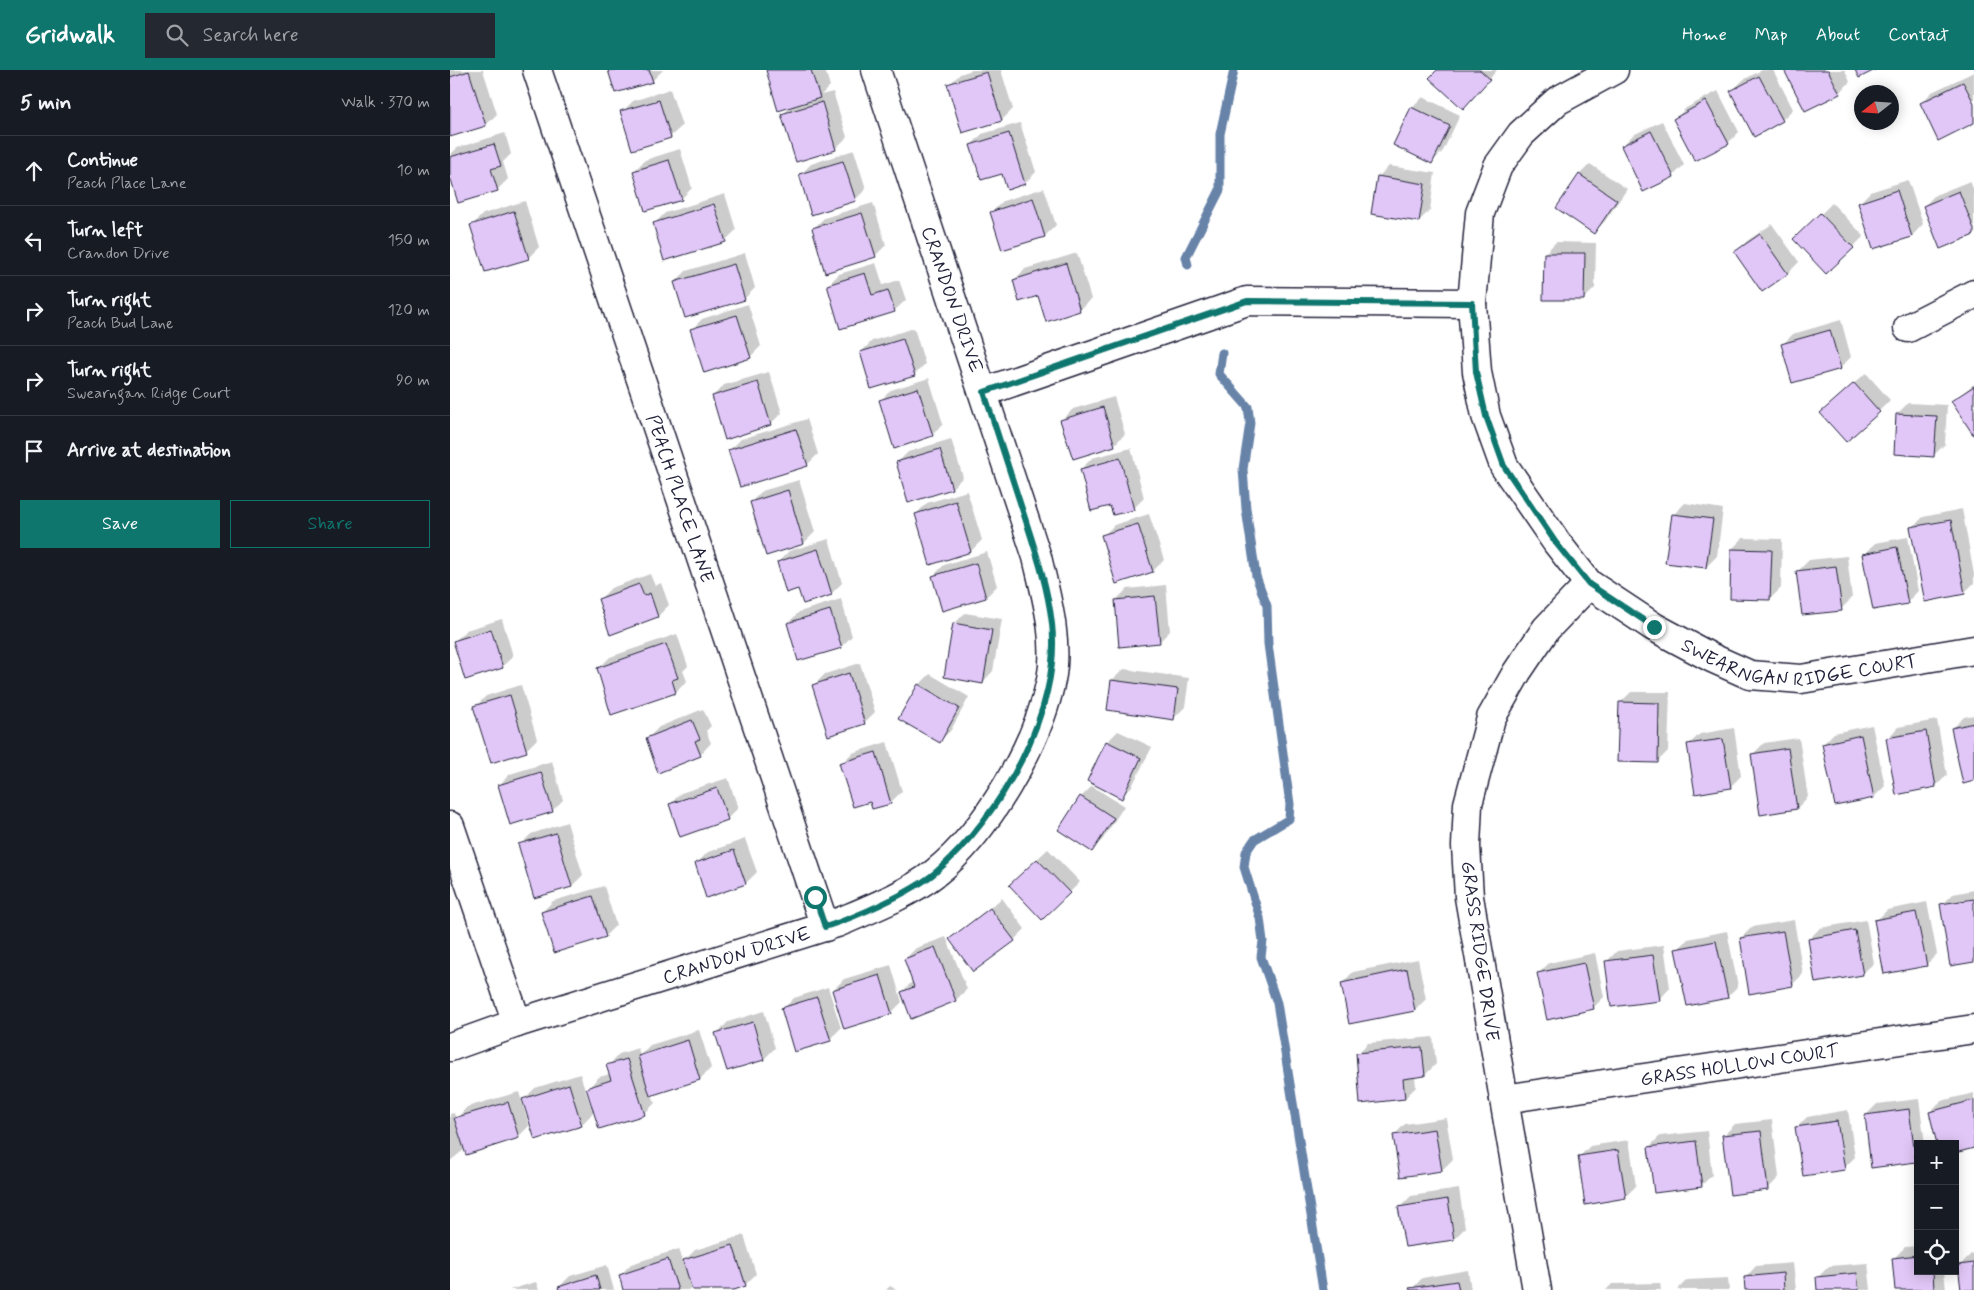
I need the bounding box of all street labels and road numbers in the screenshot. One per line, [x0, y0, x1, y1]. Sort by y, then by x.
street label: CRANDON DRIVE [915, 223, 988, 376]
street label: PEACH PLACE LANE [640, 412, 719, 586]
street label: SWEARNGAN RIDGE COURT [1677, 633, 1919, 693]
street label: GRASS RIDGE DRIVE [1454, 860, 1505, 1043]
street label: CRANDON DRIVE [660, 921, 814, 991]
street label: GRASS HOLLOW COURT [1639, 1038, 1842, 1093]

